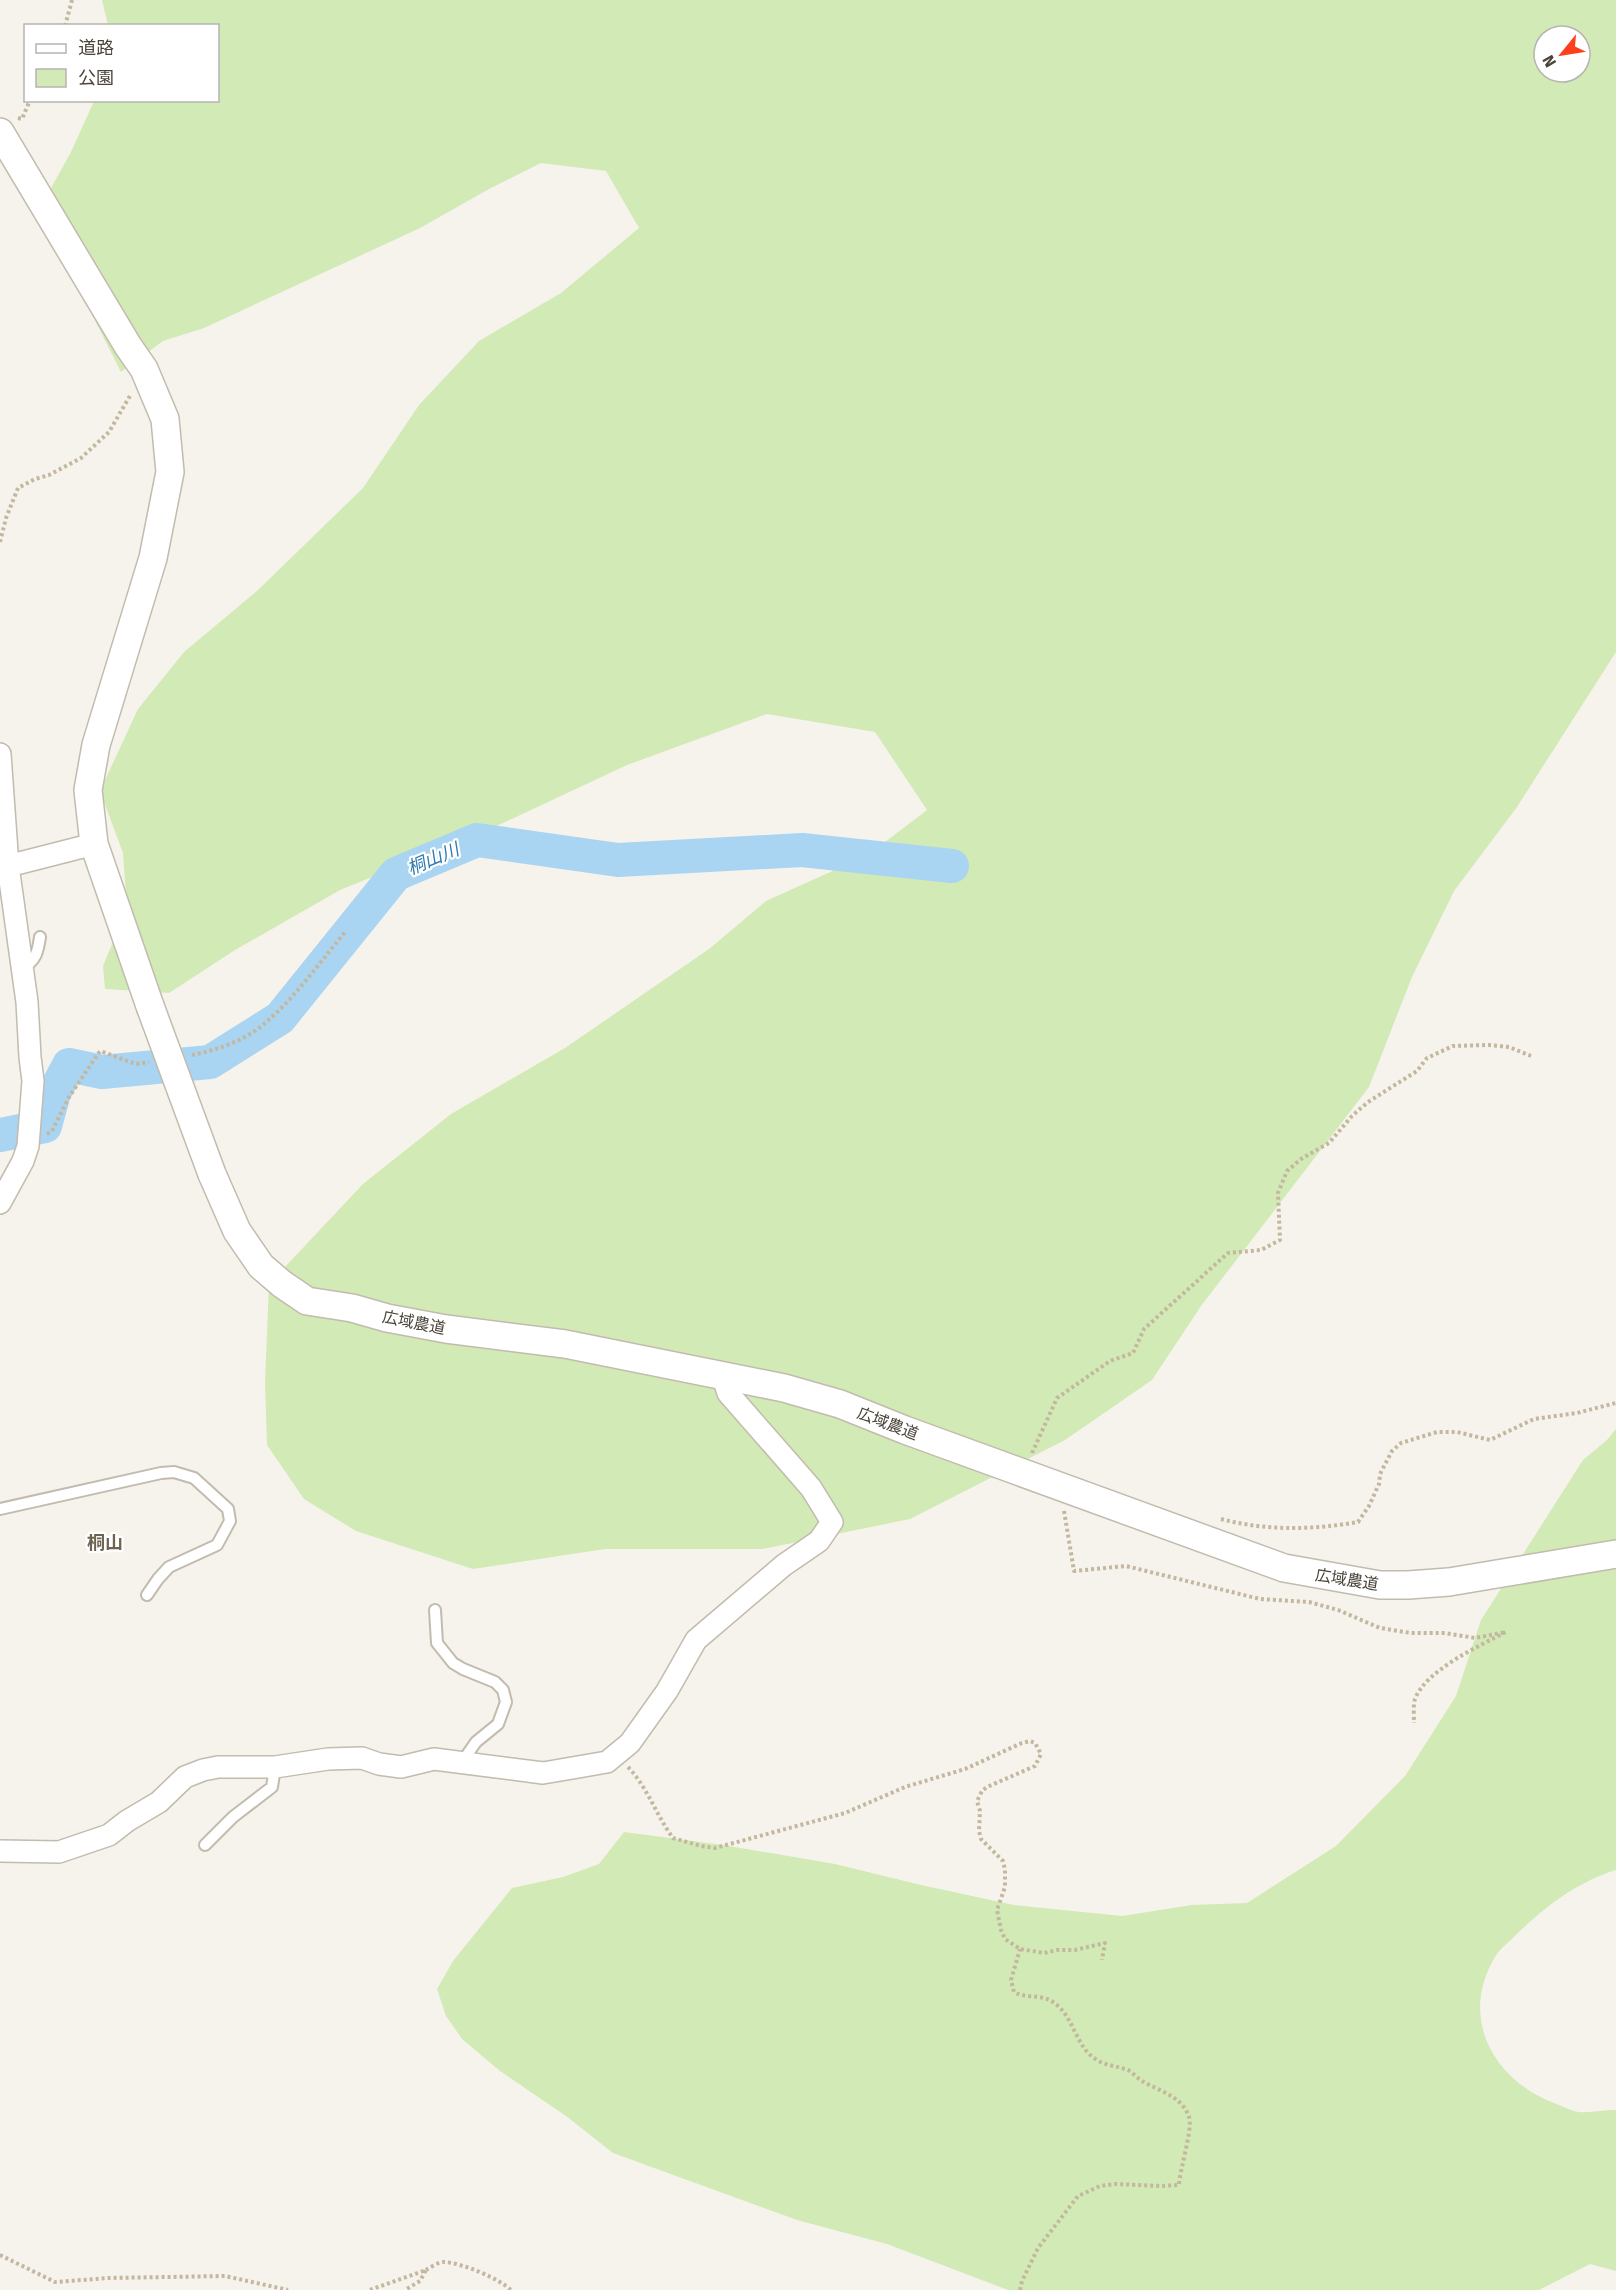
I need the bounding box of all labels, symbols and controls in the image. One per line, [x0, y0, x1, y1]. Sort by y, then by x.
legend [24, 24, 219, 102]
north arrow [1532, 24, 1592, 84]
text: 道路 [78, 37, 114, 59]
text: N [1539, 52, 1560, 71]
text: 公園 [78, 67, 114, 89]
water label: 桐山川 [404, 838, 464, 880]
street label: 広域農道 [381, 1307, 447, 1338]
street label: 広域農道 [855, 1403, 921, 1444]
district label: 桐山 [87, 1532, 123, 1554]
street label: 広域農道 [1314, 1565, 1380, 1594]

